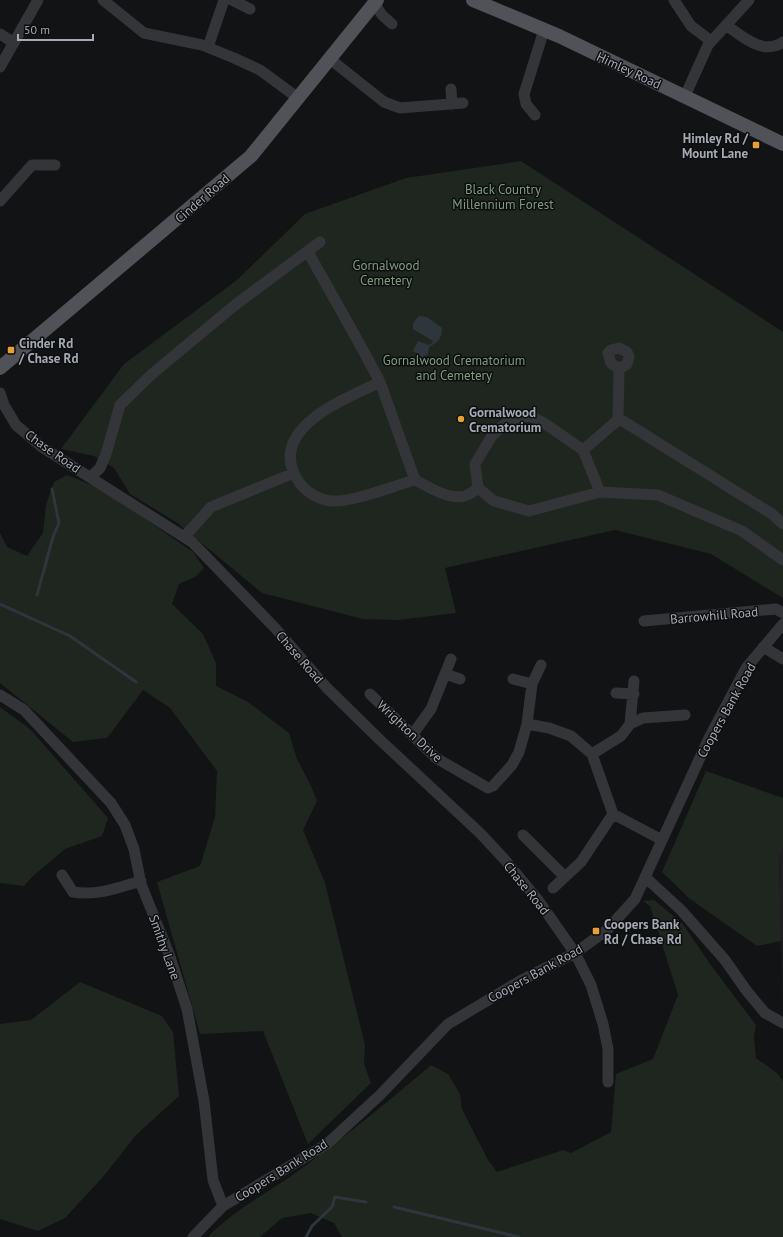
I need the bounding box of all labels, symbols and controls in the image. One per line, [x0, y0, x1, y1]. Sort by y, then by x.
scale bar [18, 16, 93, 42]
text: 50 m [24, 22, 50, 37]
street label: Himley Road [594, 48, 664, 93]
place label: Himley Rd / Mount Lane [682, 130, 749, 162]
marker: Himley Rd / Mount Lane [751, 140, 761, 150]
street label: Cinder Road [171, 170, 233, 227]
park label: Black Country Millennium Forest [452, 181, 554, 213]
park label: Gornalwood Cemetery [352, 257, 420, 289]
place label: Cinder Rd / Chase Rd [18, 335, 78, 367]
marker: Cinder Rd / Chase Rd [6, 345, 16, 355]
park label: Gornalwood Crematorium and Cemetery [383, 352, 525, 384]
place label: Gornalwood Crematorium [469, 404, 541, 436]
marker: Gornalwood Crematorium [456, 414, 466, 424]
street label: Chase Road [22, 426, 84, 477]
street label: Barrowhill Road [669, 603, 759, 628]
street label: Chase Road [272, 628, 327, 687]
street label: Coopers Bank Road [693, 660, 760, 761]
street label: Wrighton Drive [373, 697, 446, 766]
street label: Chase Road [500, 858, 553, 919]
street label: Smithy Lane [145, 912, 184, 982]
place label: Coopers Bank Rd / Chase Rd [604, 916, 682, 948]
marker: Coopers Bank Rd / Chase Rd [591, 926, 601, 936]
street label: Coopers Bank Road [485, 940, 586, 1007]
street label: Coopers Bank Road [232, 1135, 331, 1206]

